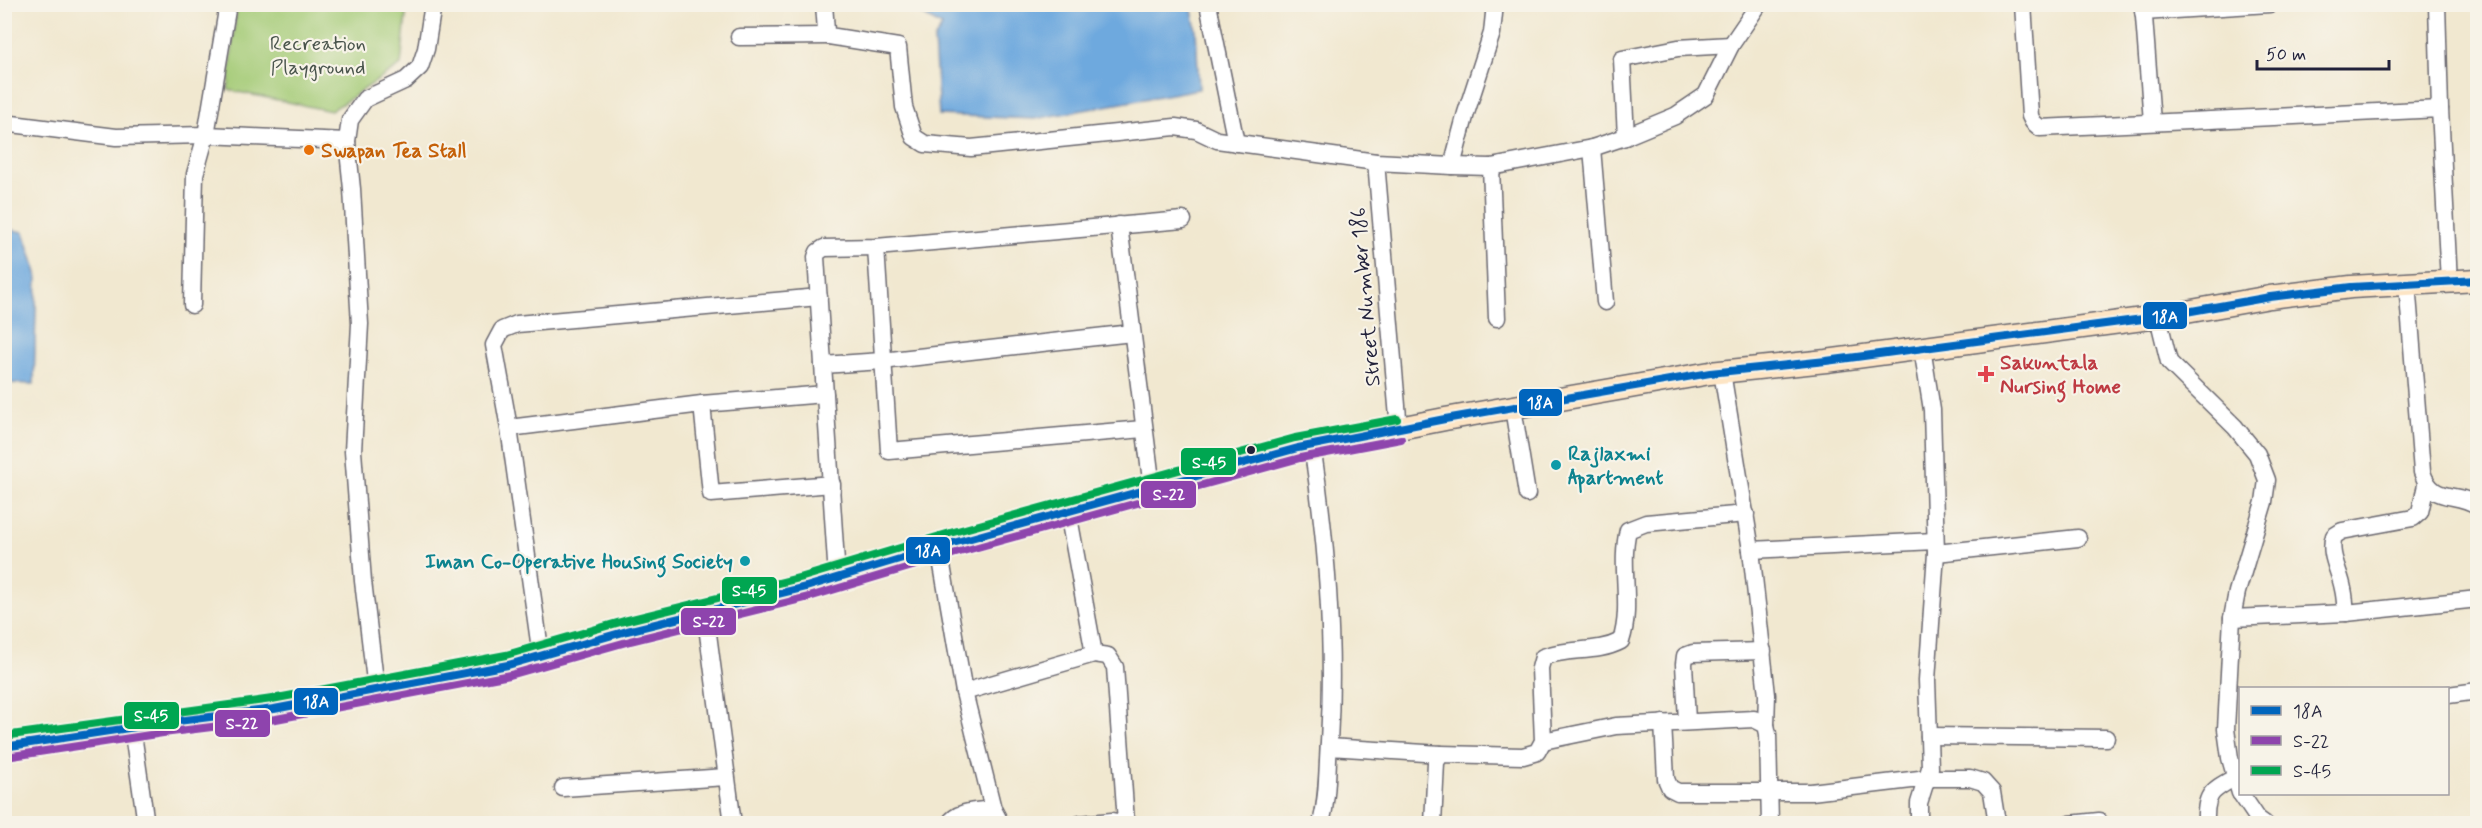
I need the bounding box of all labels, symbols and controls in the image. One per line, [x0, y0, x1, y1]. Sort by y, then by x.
park label: Recreation Playground [270, 30, 366, 82]
scale bar [2257, 33, 2389, 71]
text: 50 m [2266, 43, 2306, 67]
place label: Swapan Tea Stall [321, 137, 467, 165]
marker: Swapan Tea Stall [302, 143, 316, 157]
street label: Street Number 186 [1344, 206, 1388, 388]
line badge: 18A [2142, 301, 2188, 330]
text: 18A [2152, 307, 2178, 328]
place label: Sakuntala Nursing Home [2000, 349, 2121, 403]
marker: Sakuntala Nursing Home [1977, 365, 1995, 383]
line badge: 18A [1518, 388, 1563, 417]
text: 18A [1527, 393, 1553, 414]
place label: Rajlaxmi Apartment [1568, 440, 1664, 493]
unlabelled marker [1245, 444, 1257, 456]
line badge: S-45 [1180, 447, 1237, 476]
text: S-45 [1192, 453, 1226, 474]
marker: Rajlaxmi Apartment [1549, 458, 1563, 472]
line badge: S-22 [1140, 480, 1197, 509]
text: S-22 [1153, 485, 1185, 506]
line badge: 18A [905, 536, 951, 565]
text: 18A [915, 541, 941, 562]
place label: Iman Co-Operative Housing Society [425, 548, 733, 578]
marker: Iman Co-Operative Housing Society [738, 554, 752, 568]
line badge: S-45 [721, 576, 778, 605]
text: S-45 [732, 581, 766, 602]
line badge: S-22 [680, 607, 737, 636]
text: S-22 [693, 612, 725, 633]
line badge: 18A [293, 687, 339, 716]
legend [2239, 687, 2449, 795]
text: 18A [303, 692, 329, 713]
text: 18A [2293, 700, 2323, 724]
line badge: S-45 [123, 701, 180, 730]
text: S-45 [134, 706, 168, 727]
line badge: S-22 [214, 709, 271, 738]
text: S-22 [226, 714, 258, 735]
text: S-22 [2293, 730, 2329, 754]
text: S-45 [2293, 760, 2331, 784]

